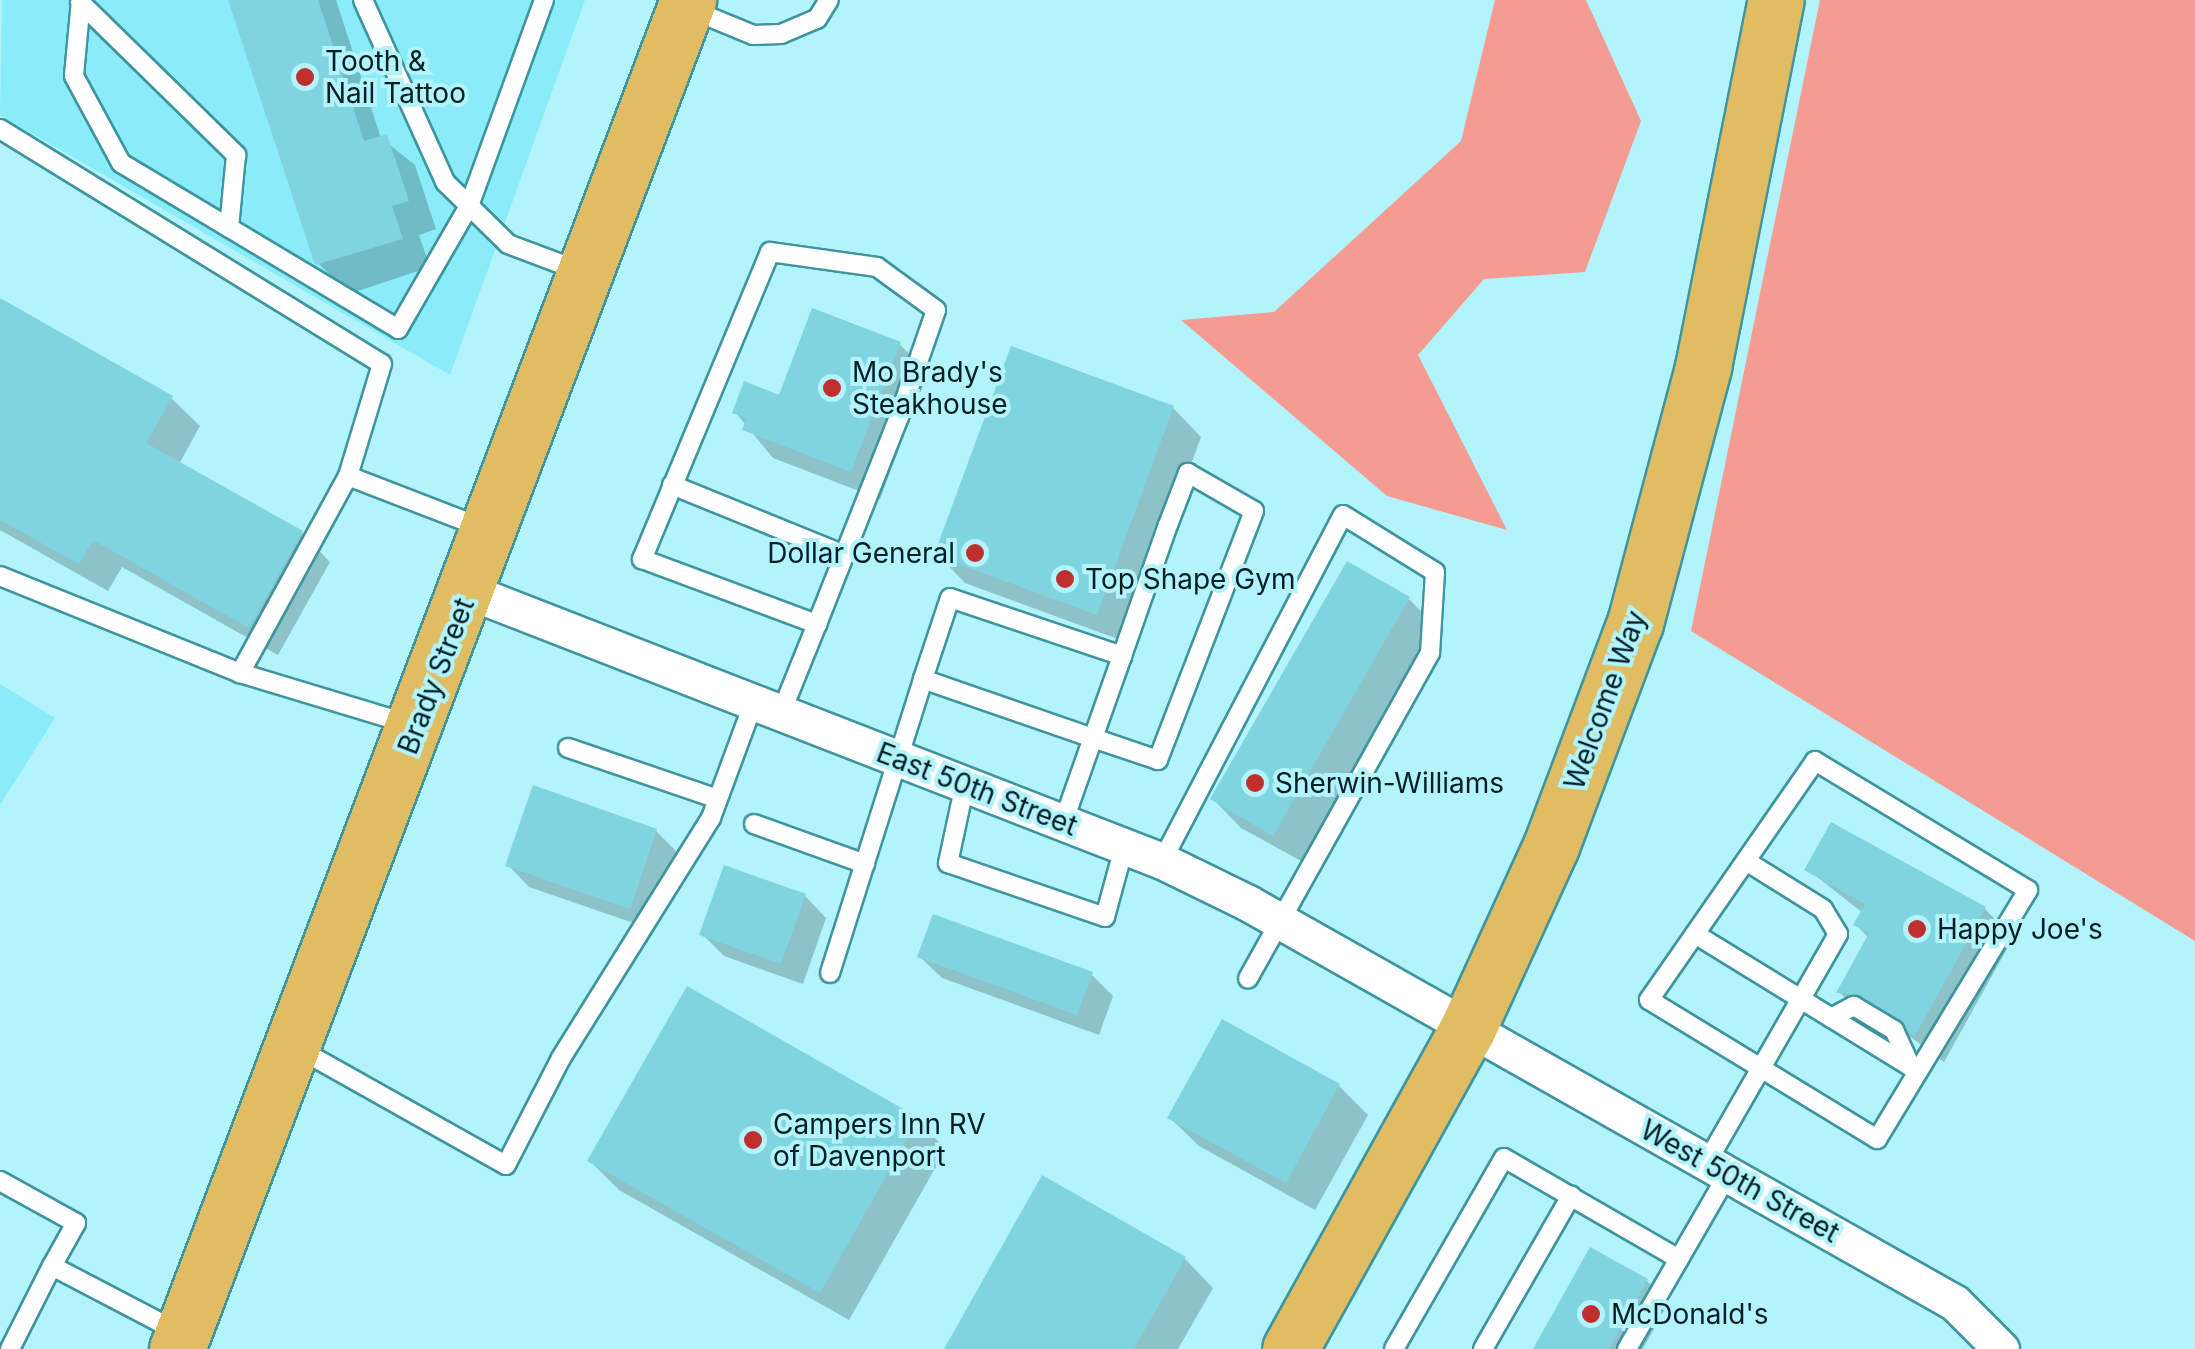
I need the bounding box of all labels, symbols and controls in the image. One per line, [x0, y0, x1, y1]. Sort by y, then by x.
place label: Tooth & Nail Tattoo [325, 44, 466, 110]
marker: Tooth & Nail Tattoo [294, 66, 316, 88]
place label: Mo Brady's Steakhouse [852, 355, 1008, 421]
marker: Mo Brady's Steakhouse [821, 377, 843, 399]
place label: Dollar General [767, 536, 955, 570]
marker: Dollar General [964, 542, 986, 564]
place label: Top Shape Gym [1085, 562, 1295, 596]
marker: Top Shape Gym [1054, 568, 1076, 590]
street label: Brady Street [391, 593, 481, 759]
street label: Welcome Way [1557, 606, 1653, 794]
street label: East 50th Street [872, 735, 1082, 843]
place label: Sherwin-Williams [1275, 766, 1504, 800]
marker: Sherwin-Williams [1244, 772, 1266, 794]
place label: Happy Joe's [1937, 912, 2103, 946]
marker: Happy Joe's [1906, 918, 1928, 940]
place label: Campers Inn RV of Davenport [773, 1107, 986, 1173]
street label: West 50th Street [1635, 1112, 1845, 1250]
marker: Campers Inn RV of Davenport [742, 1129, 764, 1151]
place label: McDonald's [1611, 1297, 1769, 1331]
marker: McDonald's [1580, 1303, 1602, 1325]

